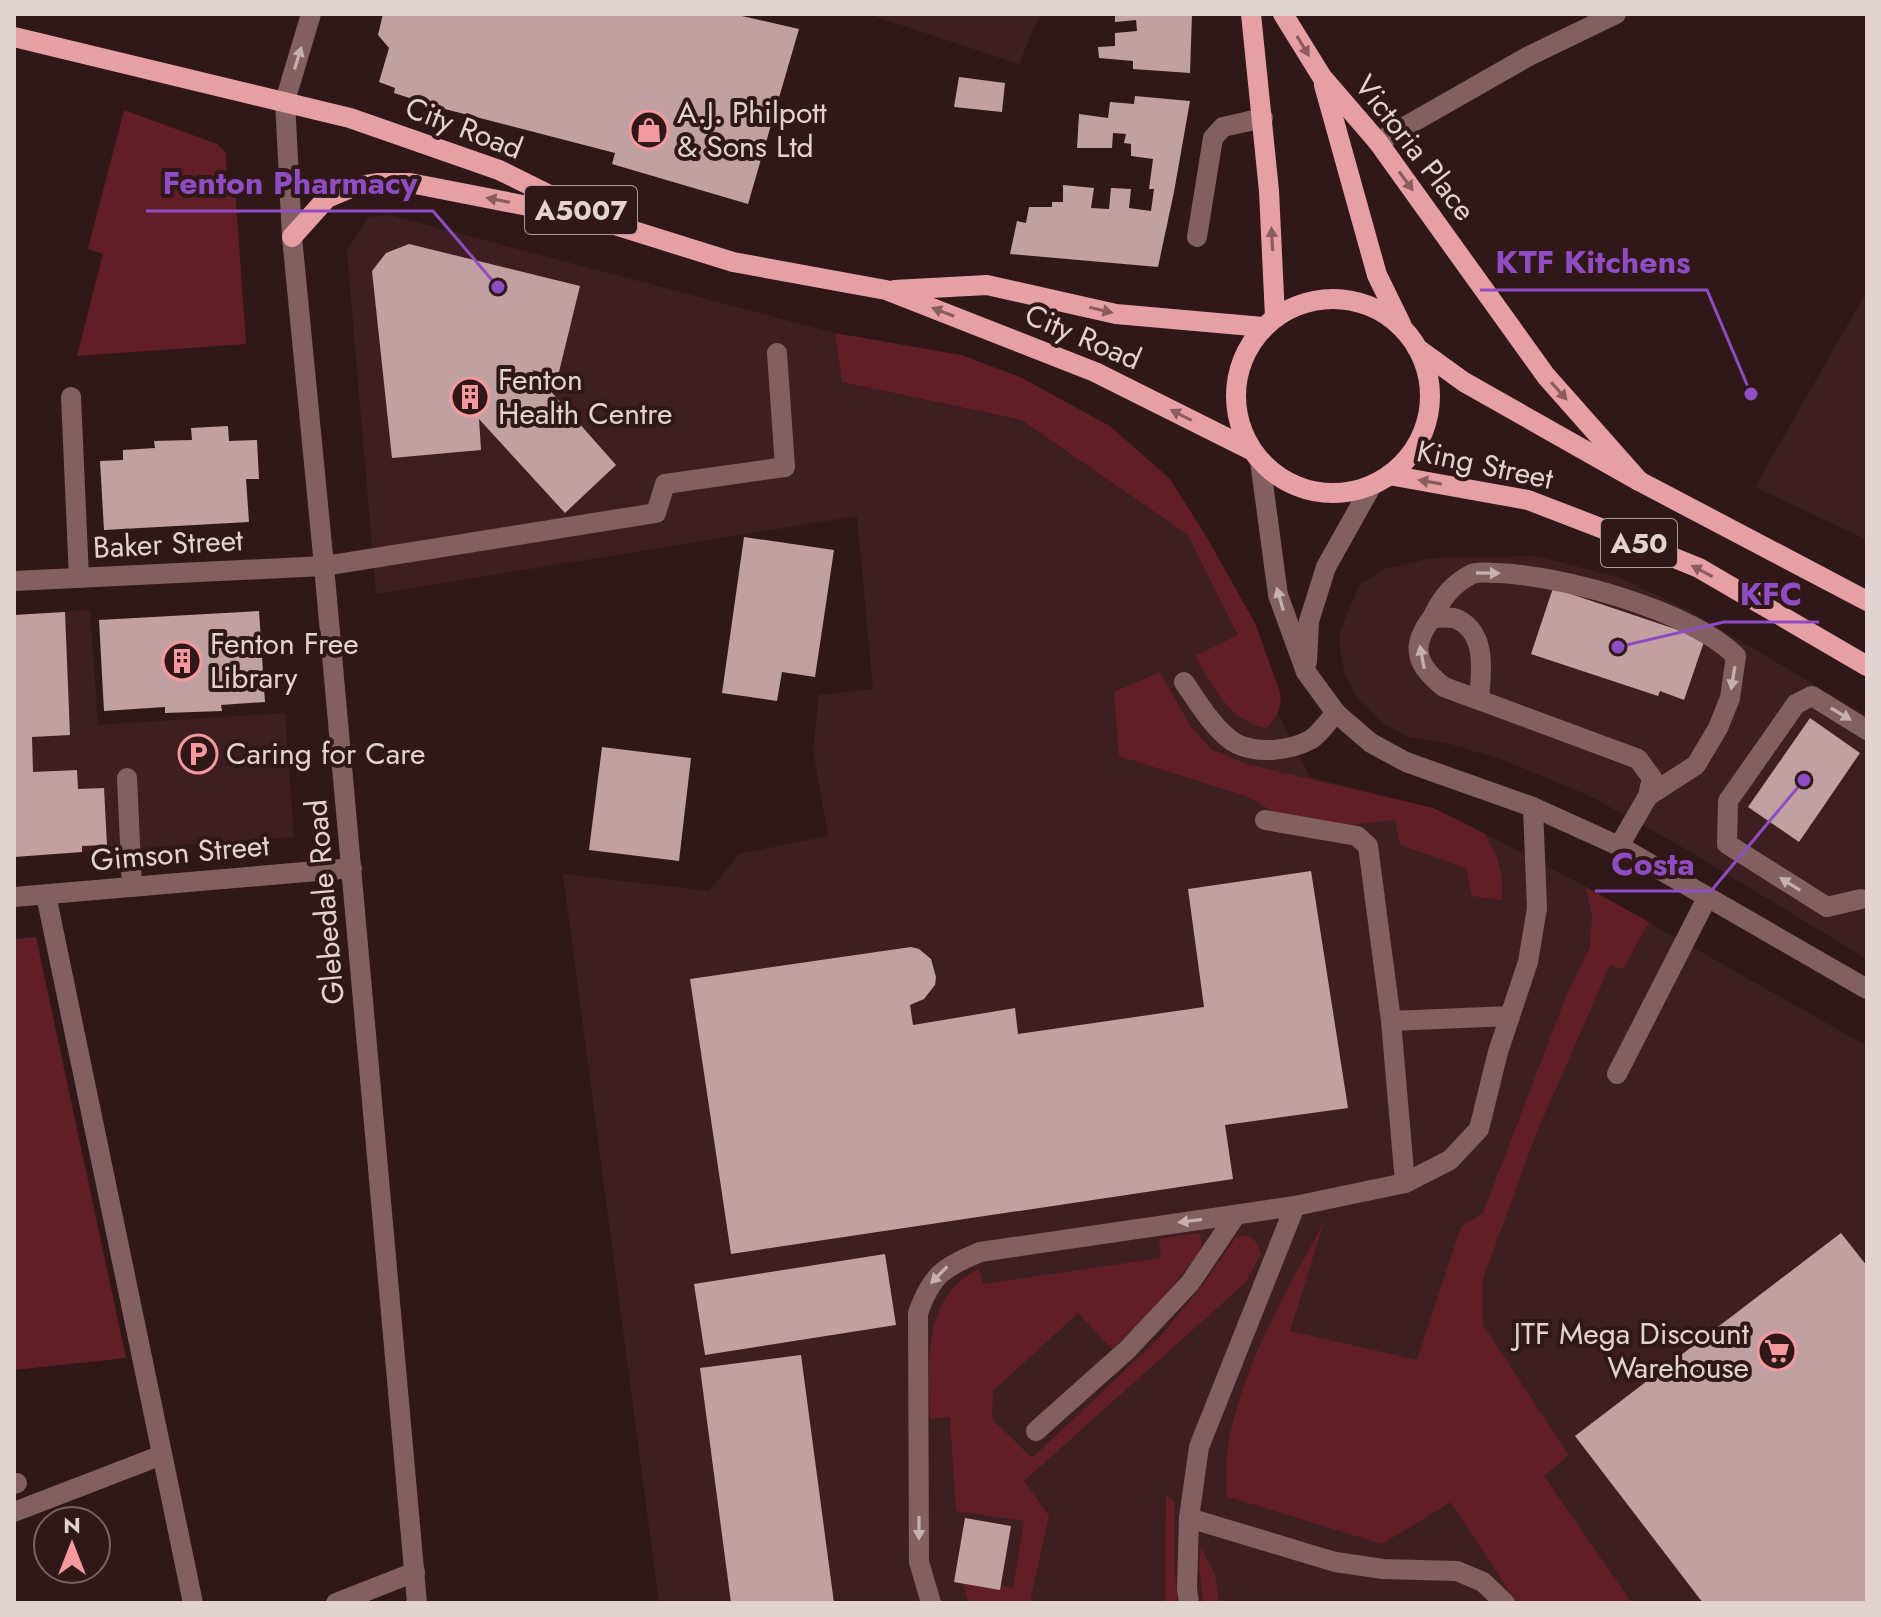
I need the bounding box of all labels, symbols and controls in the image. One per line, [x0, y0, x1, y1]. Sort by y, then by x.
one-way arrow [1295, 35, 1310, 56]
one-way arrow [292, 46, 305, 70]
street label: Victoria Place [1345, 66, 1486, 230]
street label: City Road [399, 86, 529, 170]
place label: A.J. Philpott & Sons Ltd [677, 91, 827, 168]
shop icon: A.J. Philpott & Sons Ltd [628, 109, 670, 151]
callout: Fenton Pharmacy [146, 155, 433, 211]
text: Fenton Pharmacy [162, 160, 418, 206]
one-way arrow [1398, 171, 1414, 191]
road number: A5007 [525, 186, 637, 234]
one-way arrow [485, 194, 510, 206]
one-way arrow [1265, 226, 1278, 251]
callout: KTF Kitchens [1480, 234, 1707, 290]
text: KTF Kitchens [1495, 239, 1691, 285]
street label: City Road [1018, 293, 1148, 380]
one-way arrow [931, 305, 955, 318]
one-way arrow [1089, 305, 1114, 317]
place label: Fenton Health Centre [498, 358, 672, 435]
building icon: Fenton Health Centre [449, 376, 491, 418]
one-way arrow [1550, 382, 1568, 401]
one-way arrow [1170, 408, 1193, 421]
street label: King Street [1413, 429, 1558, 500]
one-way arrow [1417, 475, 1442, 488]
street label: Baker Street [92, 518, 245, 569]
road number: A50 [1601, 519, 1677, 567]
one-way arrow [1691, 564, 1714, 577]
callout: KFC [1724, 566, 1819, 622]
one-way arrow [1476, 567, 1501, 579]
text: KFC [1740, 571, 1802, 617]
one-way arrow [1273, 586, 1286, 610]
place label: Fenton Free Library [210, 622, 359, 699]
building icon: Fenton Free Library [161, 640, 203, 682]
one-way arrow [1416, 644, 1428, 669]
one-way arrow [1726, 666, 1738, 691]
one-way arrow [1830, 707, 1852, 721]
place label: Caring for Care [226, 732, 425, 775]
parking icon: Caring for Care [177, 733, 219, 775]
street label: Glebedale Road [294, 798, 355, 1006]
street label: Gimson Street [89, 823, 272, 882]
callout: Costa [1595, 835, 1711, 891]
text: Costa [1611, 841, 1695, 887]
one-way arrow [1780, 876, 1801, 891]
one-way arrow [1177, 1215, 1202, 1228]
one-way arrow [931, 1265, 949, 1284]
place label: JTF Mega Discount Warehouse [1510, 1312, 1750, 1389]
supermarket icon: JTF Mega Discount Warehouse [1756, 1330, 1798, 1372]
north arrow [32, 1505, 112, 1585]
text: N [63, 1509, 81, 1541]
one-way arrow [913, 1516, 925, 1541]

